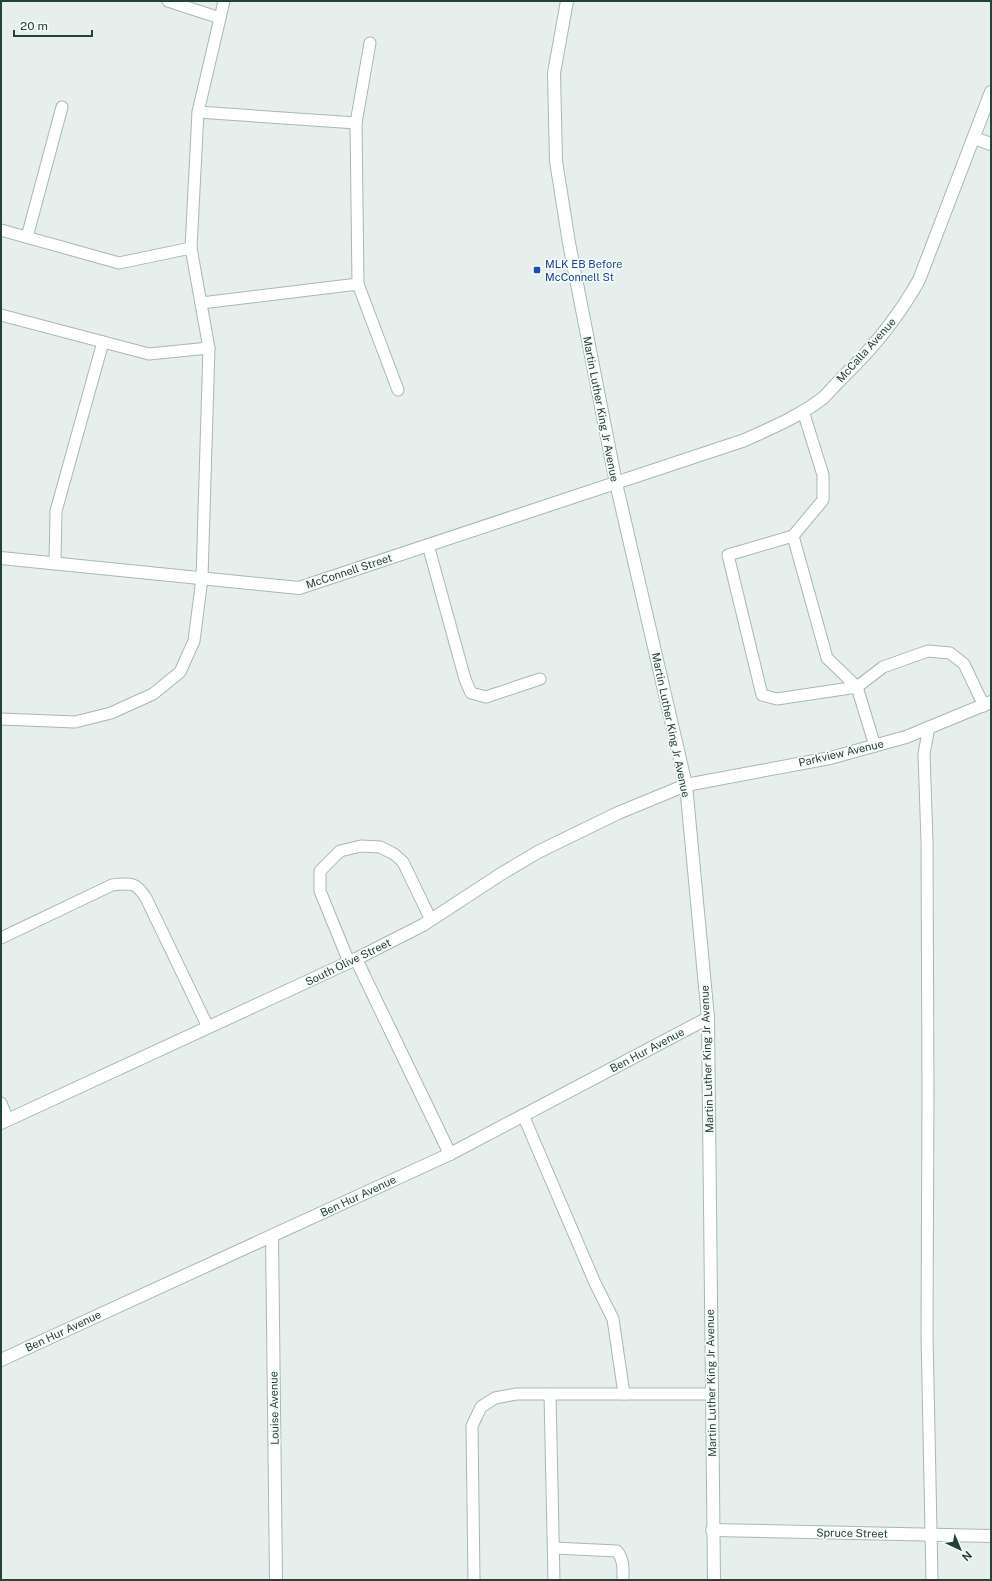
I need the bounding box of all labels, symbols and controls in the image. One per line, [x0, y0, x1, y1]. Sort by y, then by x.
scale bar [14, 12, 92, 38]
text: 20 m [20, 19, 48, 33]
place label: MLK EB Before McConnell St [545, 258, 623, 283]
marker: MLK EB Before McConnell St [532, 265, 542, 275]
street label: McCalla Avenue [834, 315, 898, 385]
street label: Martin Luther King Jr Avenue [581, 335, 621, 483]
street label: McConnell Street [305, 551, 393, 591]
street label: Martin Luther King Jr Avenue [650, 651, 692, 799]
street label: Parkview Avenue [797, 737, 885, 769]
street label: South Olive Street [303, 936, 393, 988]
street label: Martin Luther King Jr Avenue [698, 985, 716, 1133]
street label: Ben Hur Avenue [608, 1025, 686, 1075]
street label: Ben Hur Avenue [318, 1173, 398, 1219]
street label: Ben Hur Avenue [23, 1308, 103, 1354]
street label: Martin Luther King Jr Avenue [704, 1309, 718, 1457]
street label: Louise Avenue [267, 1371, 281, 1445]
street label: Spruce Street [816, 1526, 888, 1540]
north arrow [940, 1529, 980, 1569]
text: N [960, 1549, 974, 1563]

